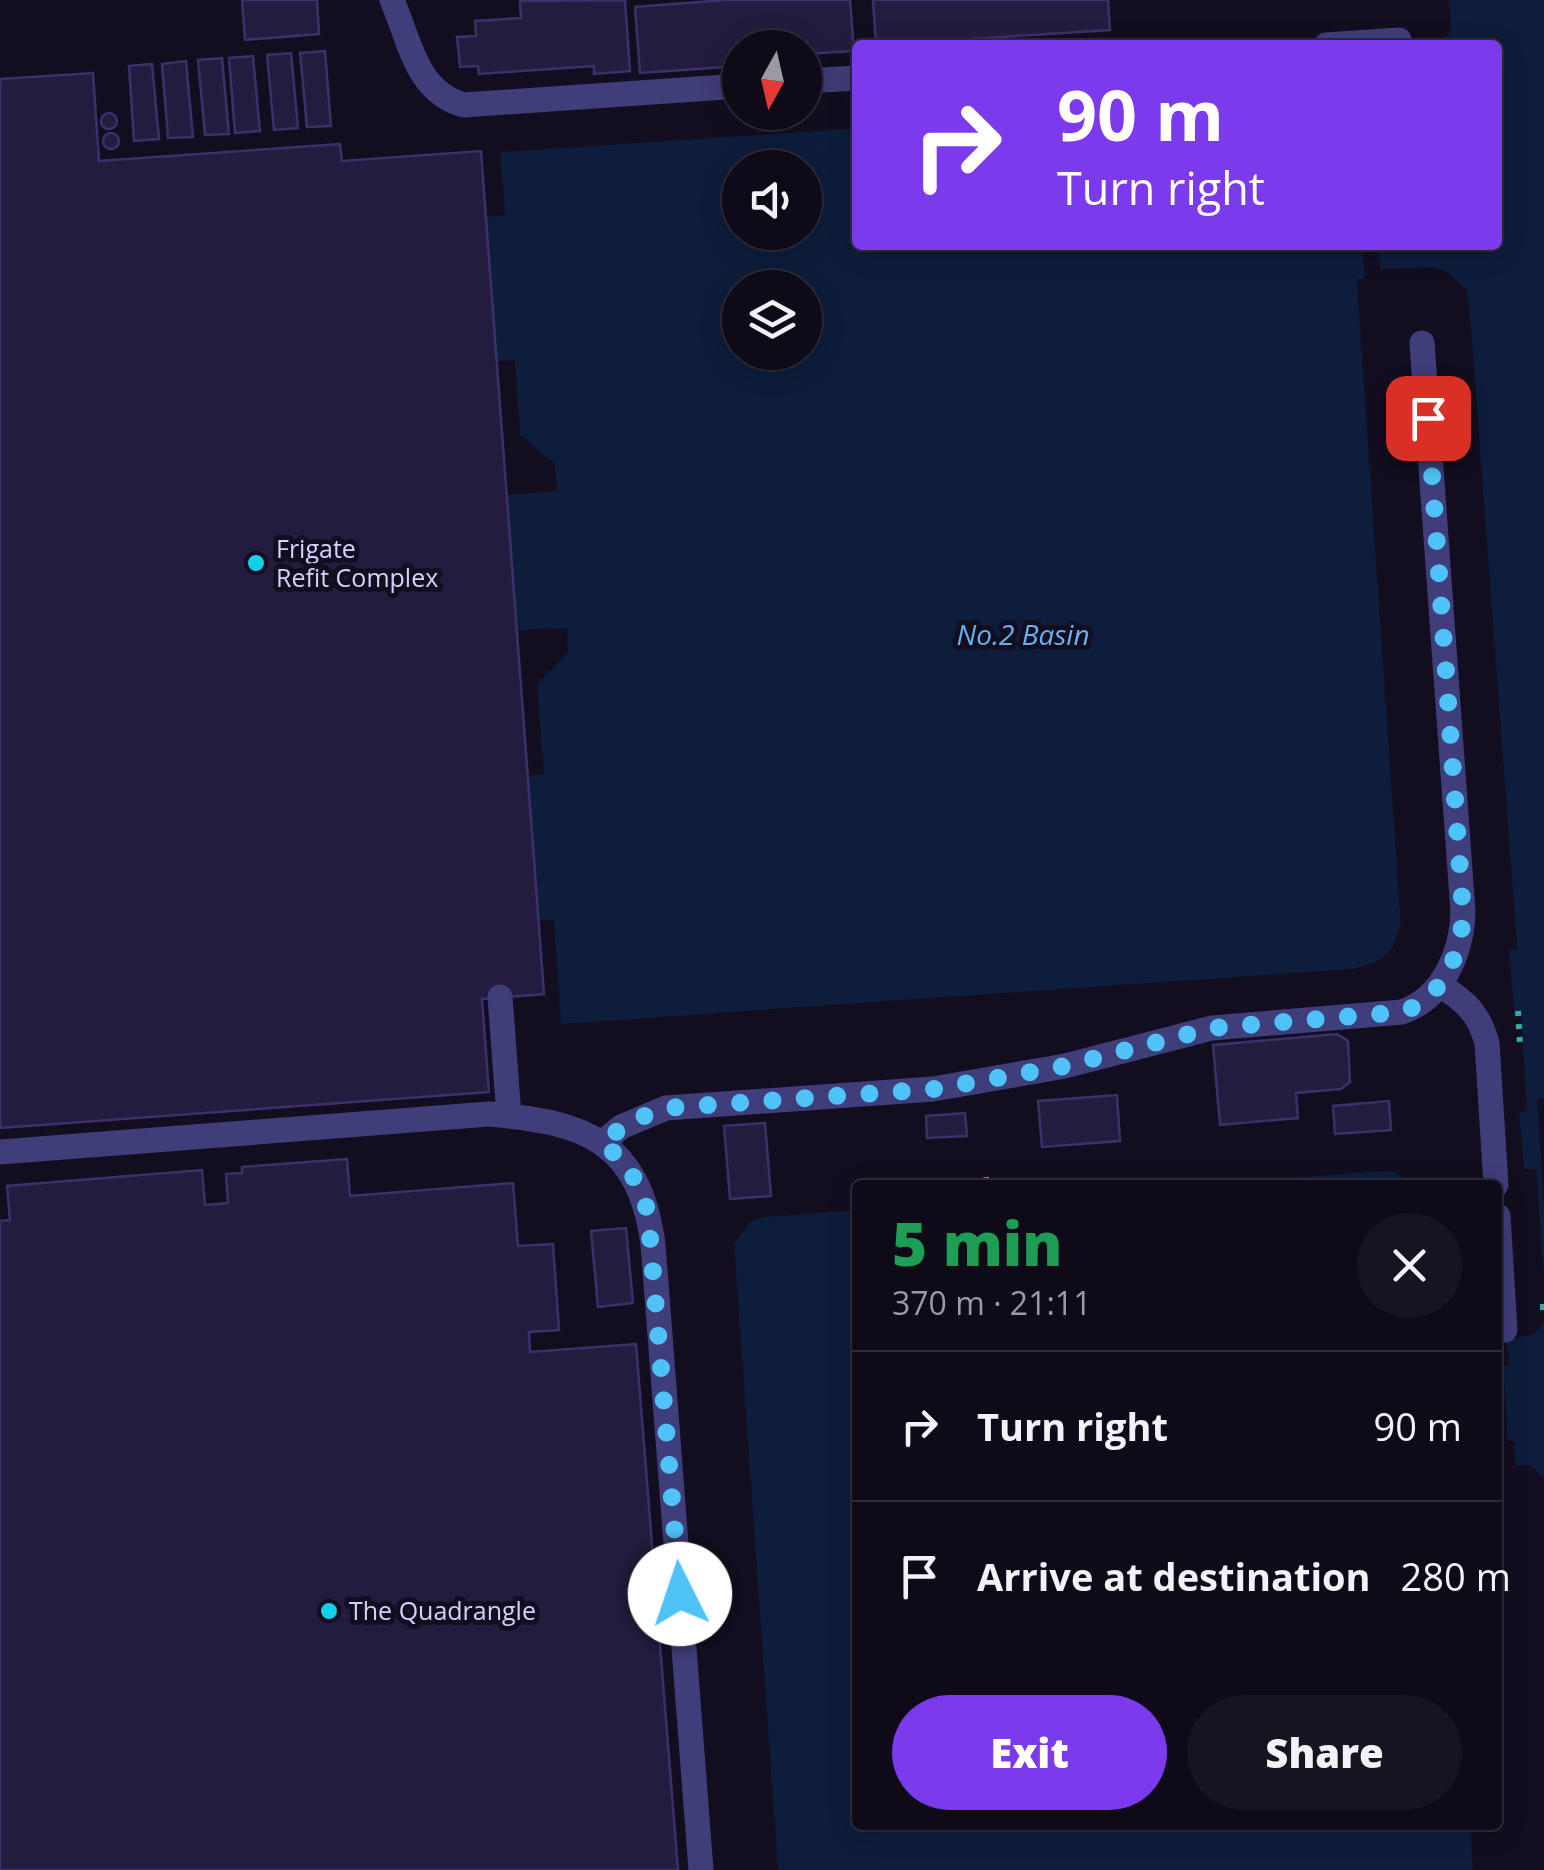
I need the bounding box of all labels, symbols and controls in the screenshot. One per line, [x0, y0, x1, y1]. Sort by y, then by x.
north arrow [722, 30, 822, 130]
map controls [722, 30, 822, 370]
text: 90 m [1057, 66, 1224, 162]
icon: right [892, 80, 1022, 210]
button: sound [722, 150, 822, 250]
text: Turn right [1057, 157, 1265, 218]
button: layers [722, 270, 822, 370]
pin [1386, 376, 1471, 461]
icon: arrive [1401, 391, 1456, 446]
place label: Frigate Refit Complex [276, 531, 438, 594]
marker: Frigate Refit Complex [245, 552, 267, 574]
water label: No.2 Basin [956, 615, 1090, 653]
text: 5 min [892, 1202, 1062, 1284]
button: close [1357, 1213, 1462, 1318]
text: 370 m · 21:11 [892, 1281, 1091, 1324]
icon: right [892, 1399, 947, 1454]
text: Turn right [977, 1400, 1168, 1452]
text: 90 m [1373, 1400, 1462, 1452]
position arrow [628, 1542, 732, 1646]
icon: arrive [892, 1549, 947, 1604]
text: Arrive at destination [977, 1550, 1371, 1602]
text: 280 m [1401, 1550, 1511, 1602]
place label: The Quadrangle [349, 1593, 536, 1627]
marker: The Quadrangle [318, 1600, 340, 1622]
button: Exit [892, 1695, 1167, 1810]
button: Share [1187, 1695, 1462, 1810]

